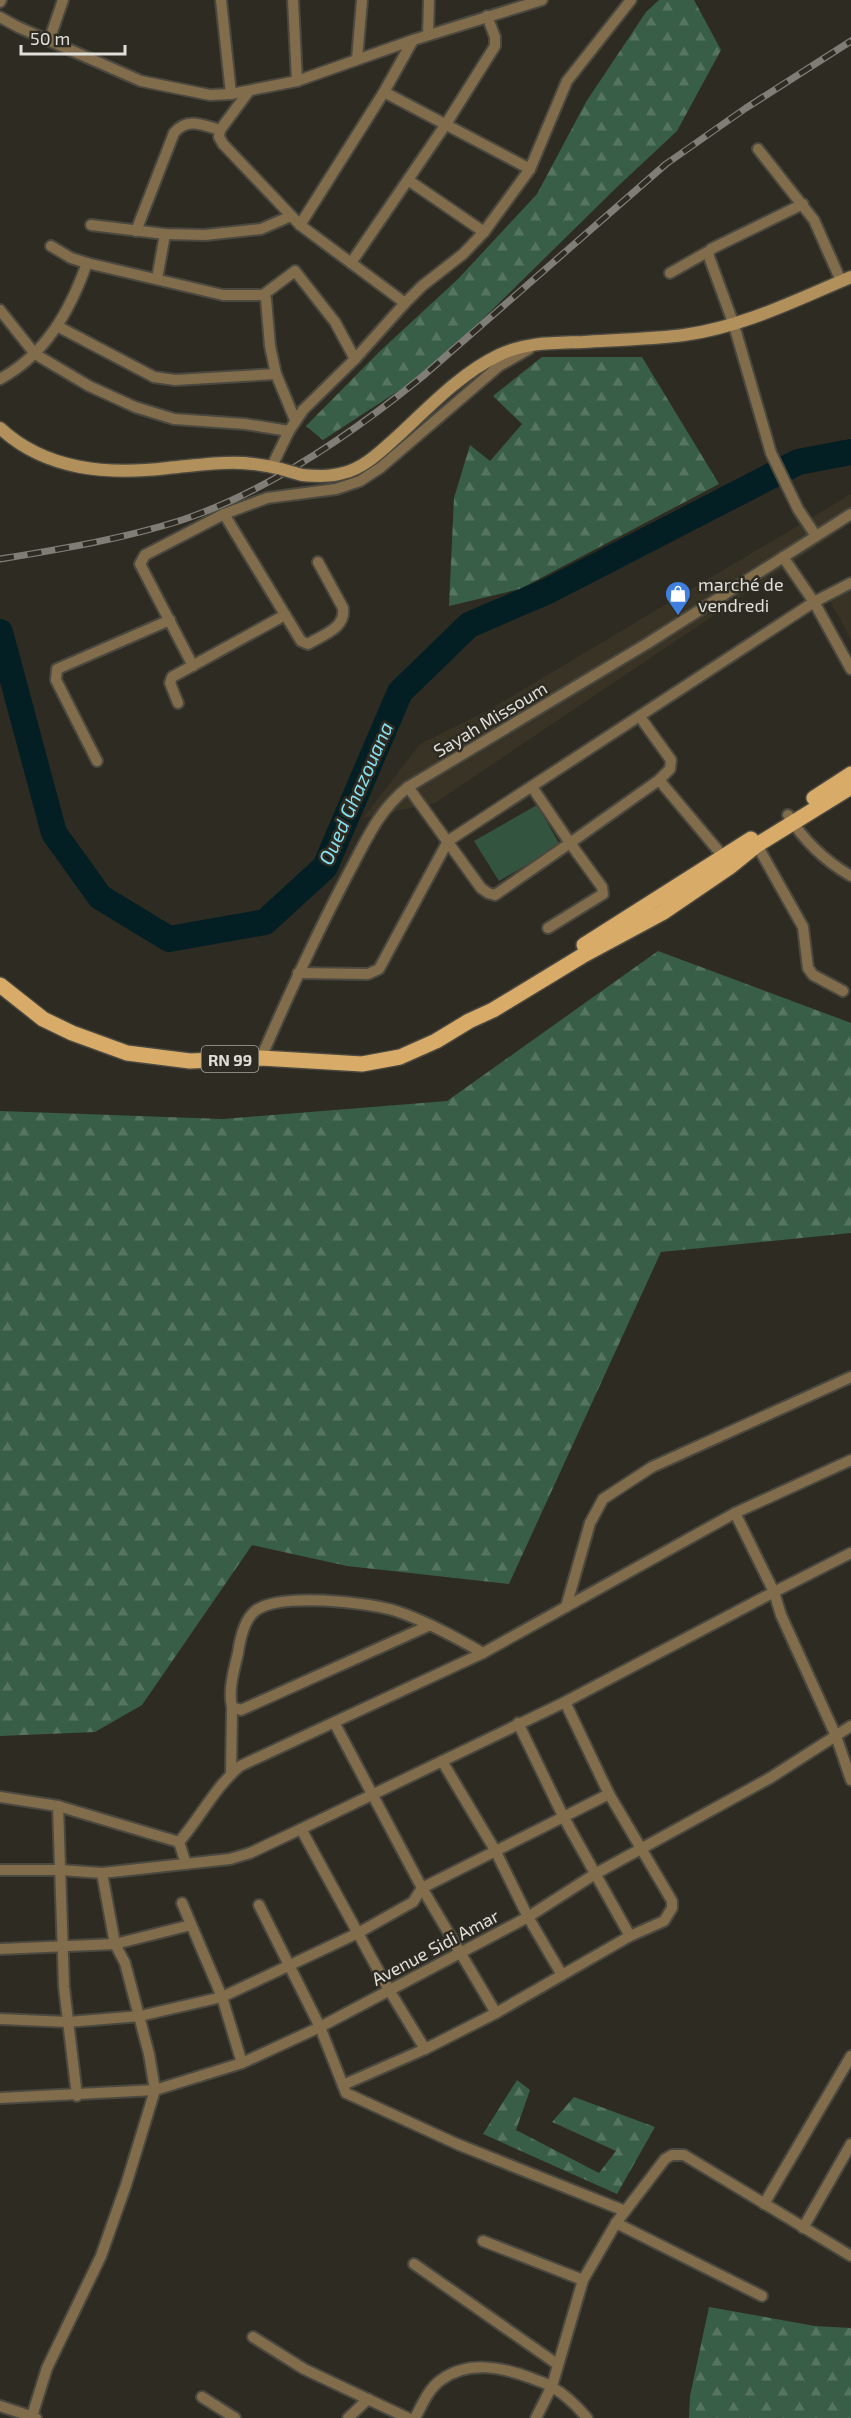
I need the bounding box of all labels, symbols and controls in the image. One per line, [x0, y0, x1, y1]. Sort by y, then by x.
scale bar [21, 18, 124, 56]
text: 50 m [30, 27, 70, 49]
place label: marché de vendredi [698, 573, 784, 616]
shop icon: marché de vendredi [663, 579, 693, 617]
street label: Sayah Missoum [429, 676, 551, 762]
water label: Oued Ghazouana [313, 718, 397, 868]
road number: RN 99 [202, 1046, 258, 1072]
street label: Avenue Sidi Amar [367, 1904, 503, 1990]

